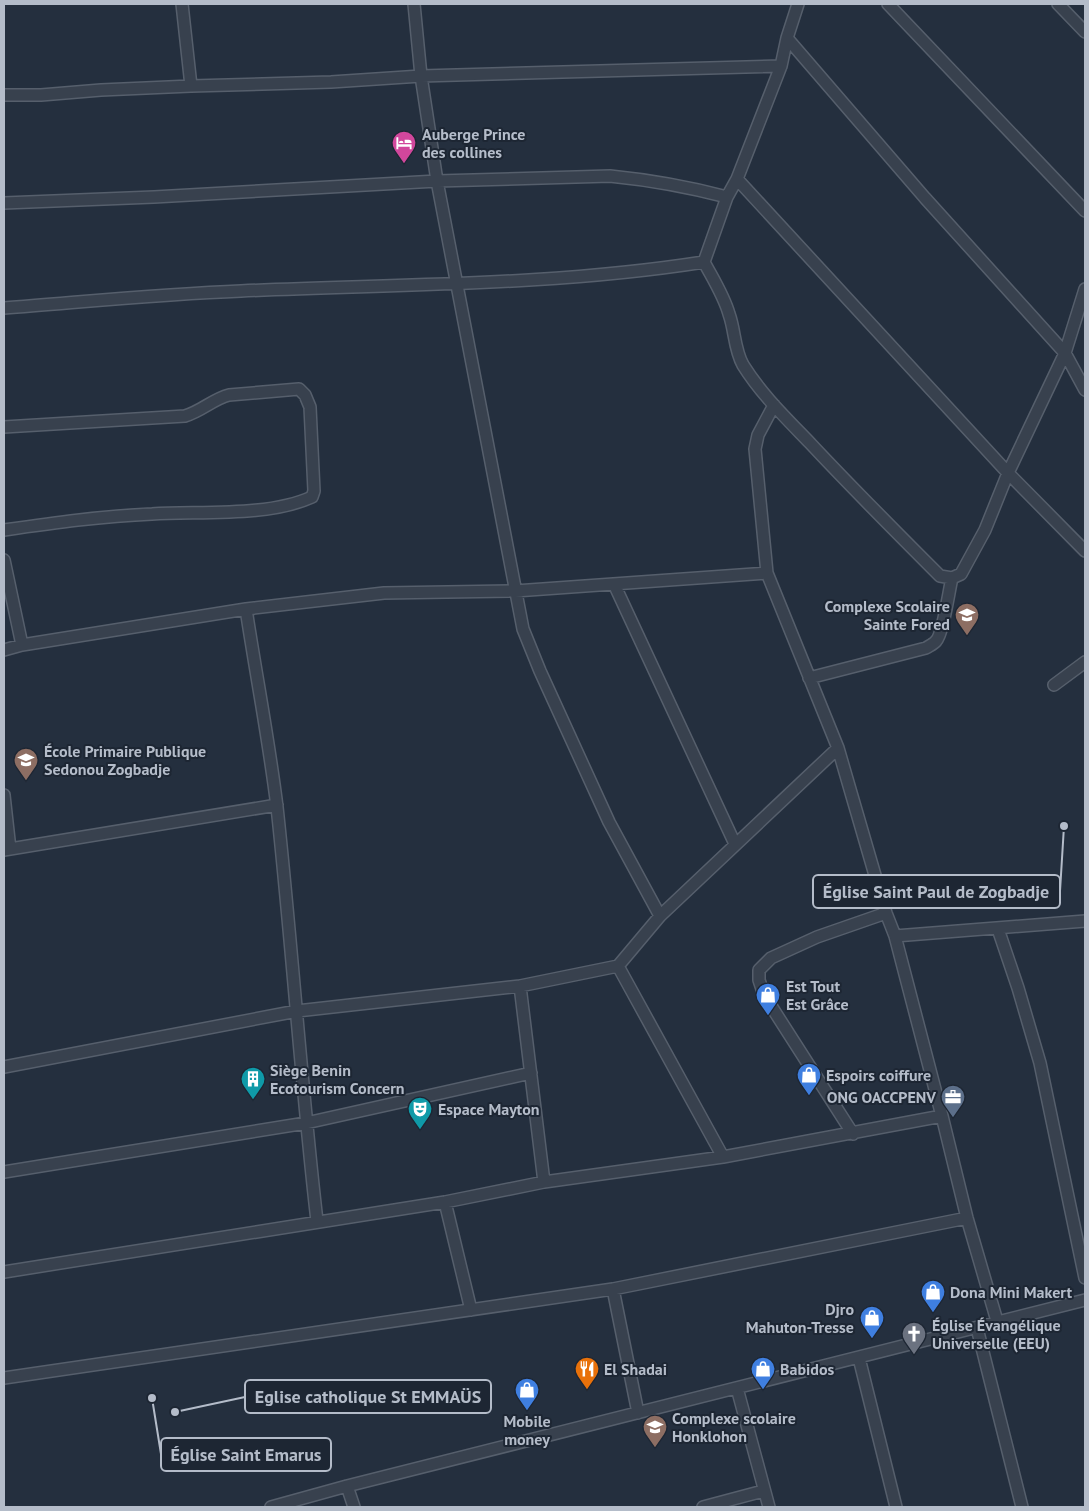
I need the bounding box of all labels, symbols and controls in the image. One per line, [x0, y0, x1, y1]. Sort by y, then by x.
place label: Auberge Prince des collines [422, 124, 525, 162]
hotel icon: Auberge Prince des collines [391, 130, 417, 164]
place label: Complexe Scolaire Sainte Fored [824, 596, 950, 634]
school or university icon: Complexe Scolaire Sainte Fored [954, 602, 980, 636]
place label: École Primaire Publique Sedonou Zogbadje [44, 741, 206, 779]
school or university icon: École Primaire Publique Sedonou Zogbadje [13, 747, 39, 781]
callout: Église Saint Paul de Zogbadje [813, 875, 1060, 908]
text: Église Saint Paul de Zogbadje [823, 880, 1049, 903]
place label: Est Tout Est Grâce [786, 976, 849, 1014]
shop icon: Est Tout Est Grâce [755, 982, 781, 1016]
place label: Siège Benin Ecotourism Concern [270, 1060, 405, 1098]
shop icon: Espoirs coiffure [796, 1062, 822, 1096]
place label: Espoirs coiffure [826, 1065, 931, 1085]
building icon: Siège Benin Ecotourism Concern [240, 1066, 266, 1100]
office icon: ONG OACCPENV [940, 1084, 966, 1118]
place label: ONG OACCPENV [827, 1087, 936, 1107]
theatre icon: Espace Mayton [407, 1096, 433, 1130]
place label: Espace Mayton [438, 1099, 539, 1119]
shop icon: Dona Mini Makert [920, 1279, 946, 1313]
place label: Dona Mini Makert [950, 1282, 1072, 1302]
place label: Djro Mahuton-Tresse [746, 1299, 854, 1337]
shop icon: Djro Mahuton-Tresse [859, 1305, 885, 1339]
place label: Église Évangélique Universelle (EEU) [932, 1315, 1061, 1353]
church icon: Église Évangélique Universelle (EEU) [901, 1321, 927, 1355]
restaurant icon: El Shadai [574, 1356, 600, 1390]
shop icon: Babidos [750, 1356, 776, 1390]
place label: El Shadai [604, 1359, 667, 1379]
place label: Babidos [780, 1359, 834, 1379]
shop icon: Mobile money [514, 1377, 540, 1411]
callout: Eglise catholique St EMMAÜS [245, 1380, 491, 1413]
text: Eglise catholique St EMMAÜS [255, 1385, 481, 1408]
place label: Complexe scolaire Honklohon [672, 1408, 796, 1446]
place label: Mobile money [503, 1411, 551, 1449]
school or university icon: Complexe scolaire Honklohon [642, 1414, 668, 1448]
callout: Église Saint Emarus [161, 1438, 331, 1471]
text: Église Saint Emarus [171, 1443, 322, 1466]

